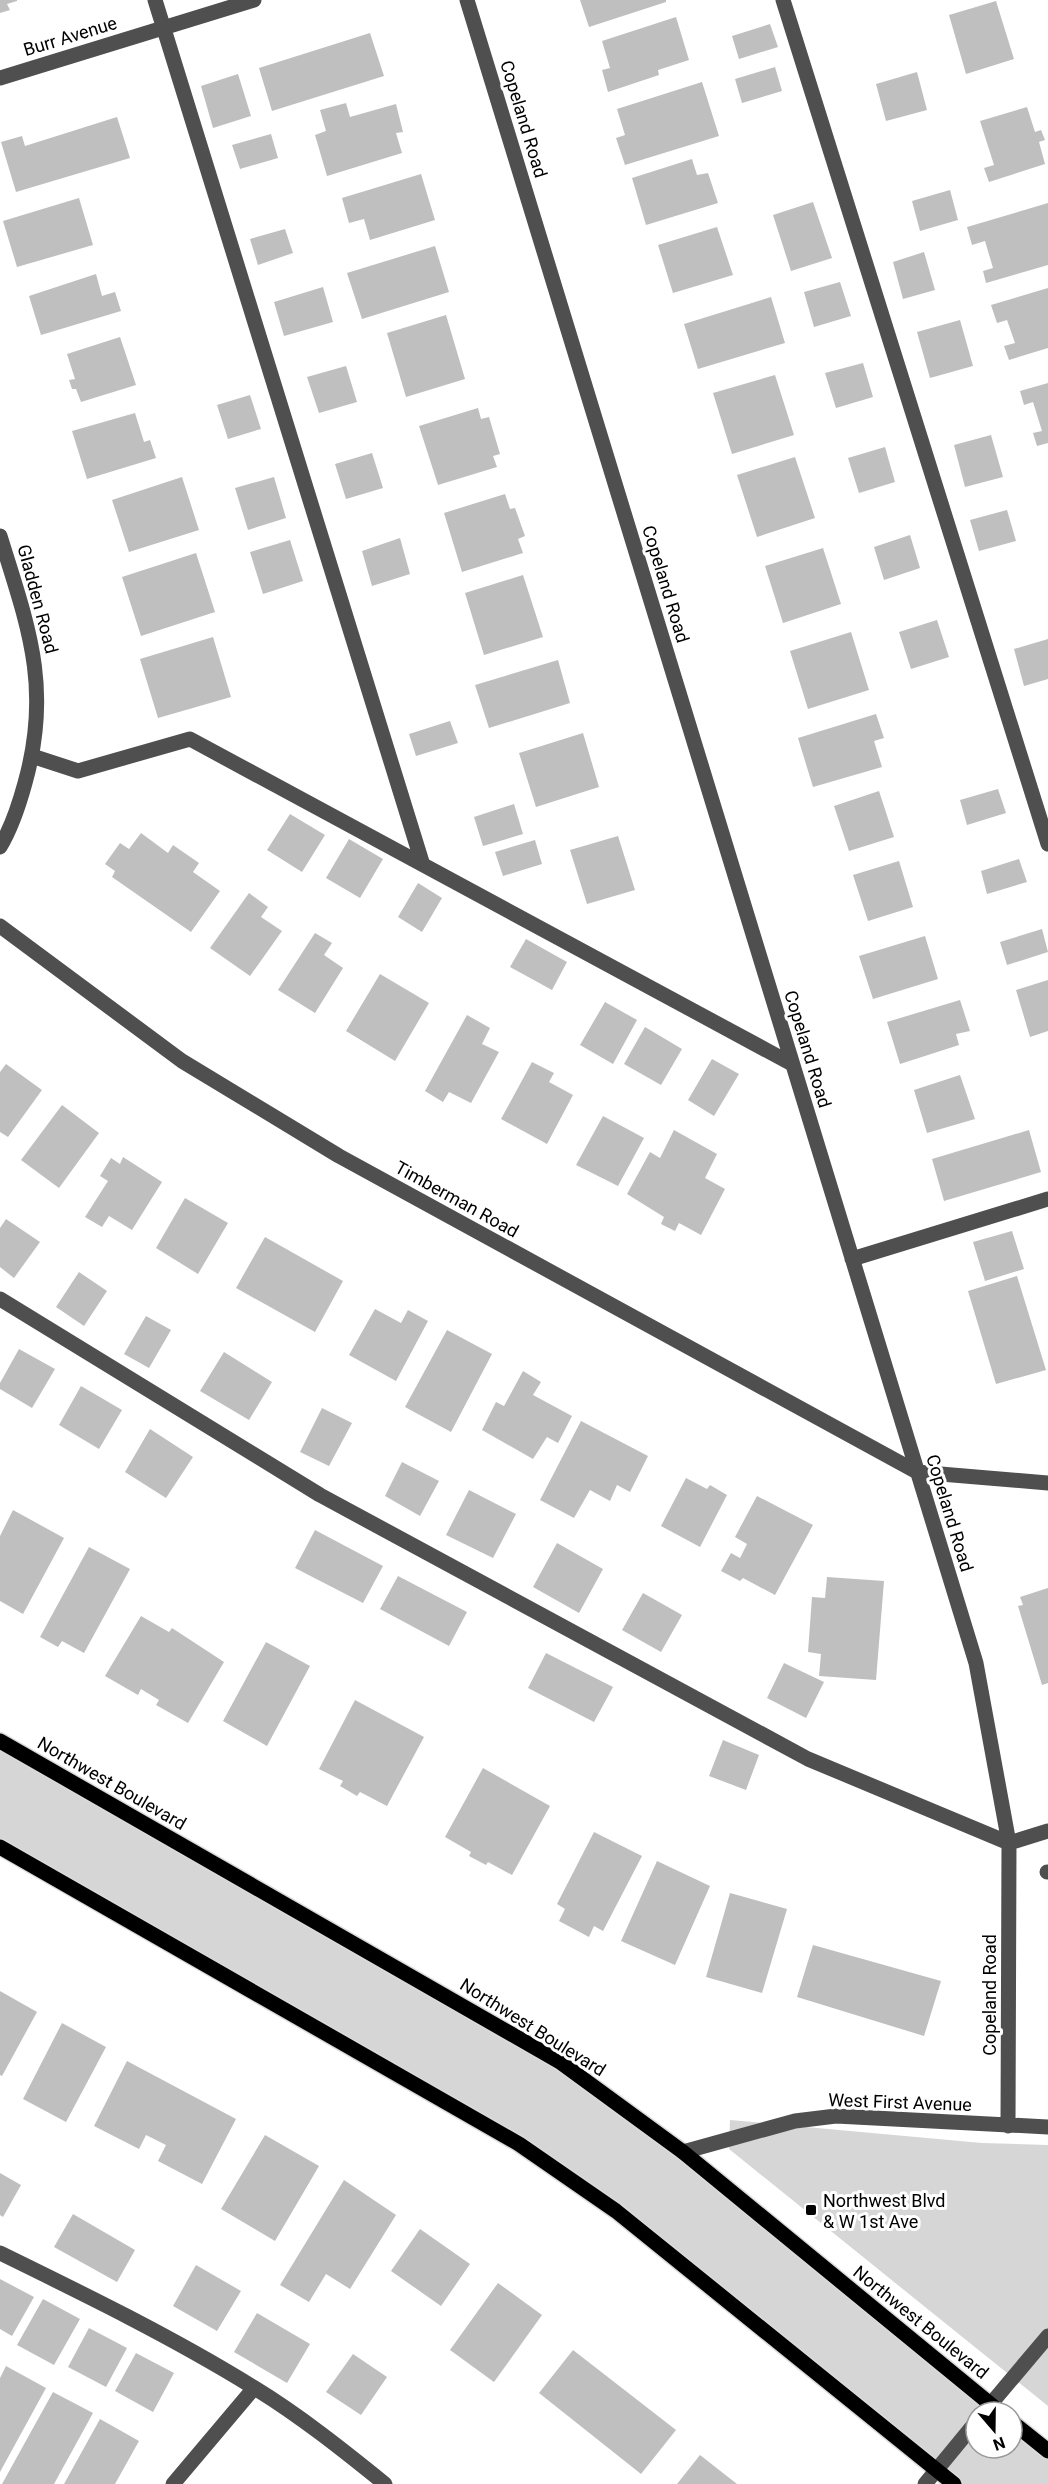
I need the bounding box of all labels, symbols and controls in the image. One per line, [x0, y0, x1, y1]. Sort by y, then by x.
street label: Burr Avenue [21, 12, 119, 60]
street label: Copeland Road [496, 58, 552, 180]
street label: Copeland Road [638, 523, 694, 645]
street label: Gladden Road [13, 542, 63, 656]
street label: Copeland Road [780, 988, 836, 1110]
street label: Timberman Road [392, 1156, 522, 1242]
street label: Copeland Road [922, 1452, 978, 1574]
street label: Northwest Boulevard [34, 1732, 190, 1834]
street label: Copeland Road [979, 1934, 1000, 2056]
street label: Northwest Boulevard [456, 1974, 610, 2080]
street label: West First Avenue [828, 2089, 972, 2115]
place label: Northwest Blvd & W 1st Ave [823, 2190, 946, 2232]
marker: Northwest Blvd & W 1st Ave [804, 2203, 818, 2217]
street label: Northwest Boulevard [849, 2261, 993, 2383]
north arrow [964, 2400, 1024, 2460]
text: N [990, 2433, 1008, 2454]

